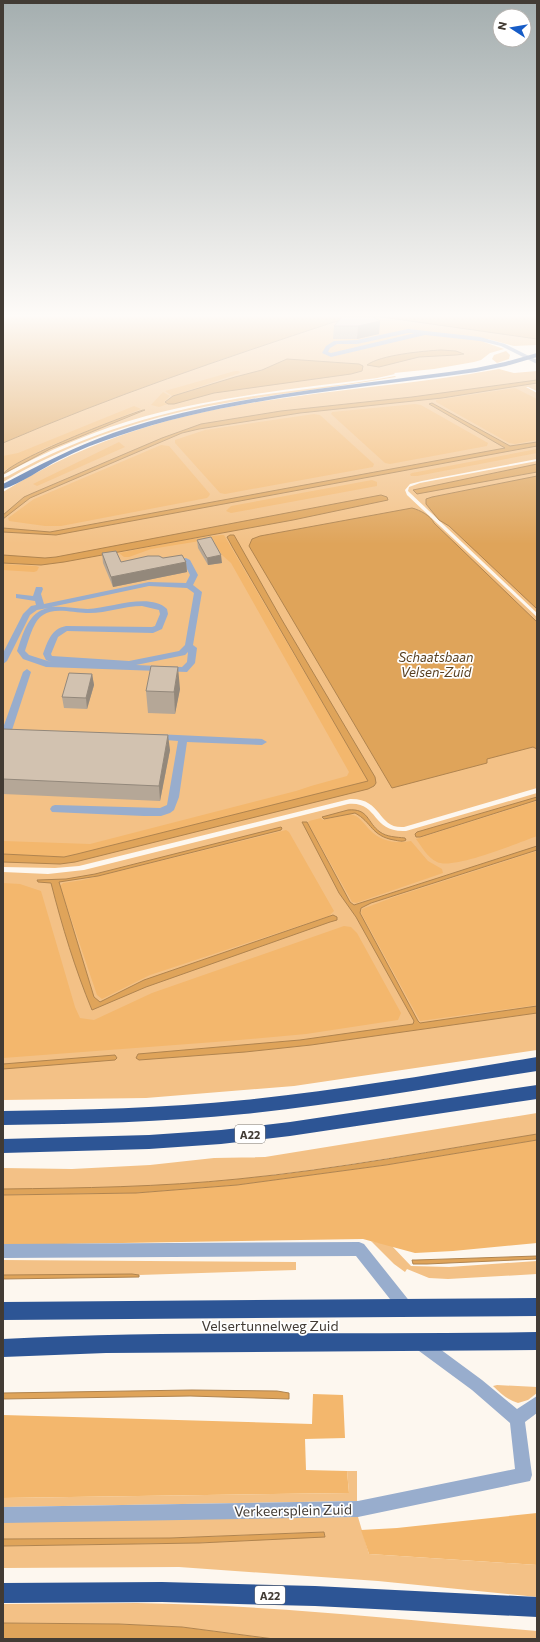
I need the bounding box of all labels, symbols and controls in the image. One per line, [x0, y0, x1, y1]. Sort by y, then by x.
north arrow [492, 8, 532, 48]
text: N [495, 20, 509, 31]
water label: Schaatsbaan Velsen-Zuid [398, 649, 474, 680]
road number: A22 [235, 1125, 265, 1143]
street label: Velsertunnelweg Zuid [202, 1317, 338, 1334]
street label: Verkeersplein Zuid [234, 1500, 352, 1520]
road number: A22 [255, 1586, 285, 1604]

